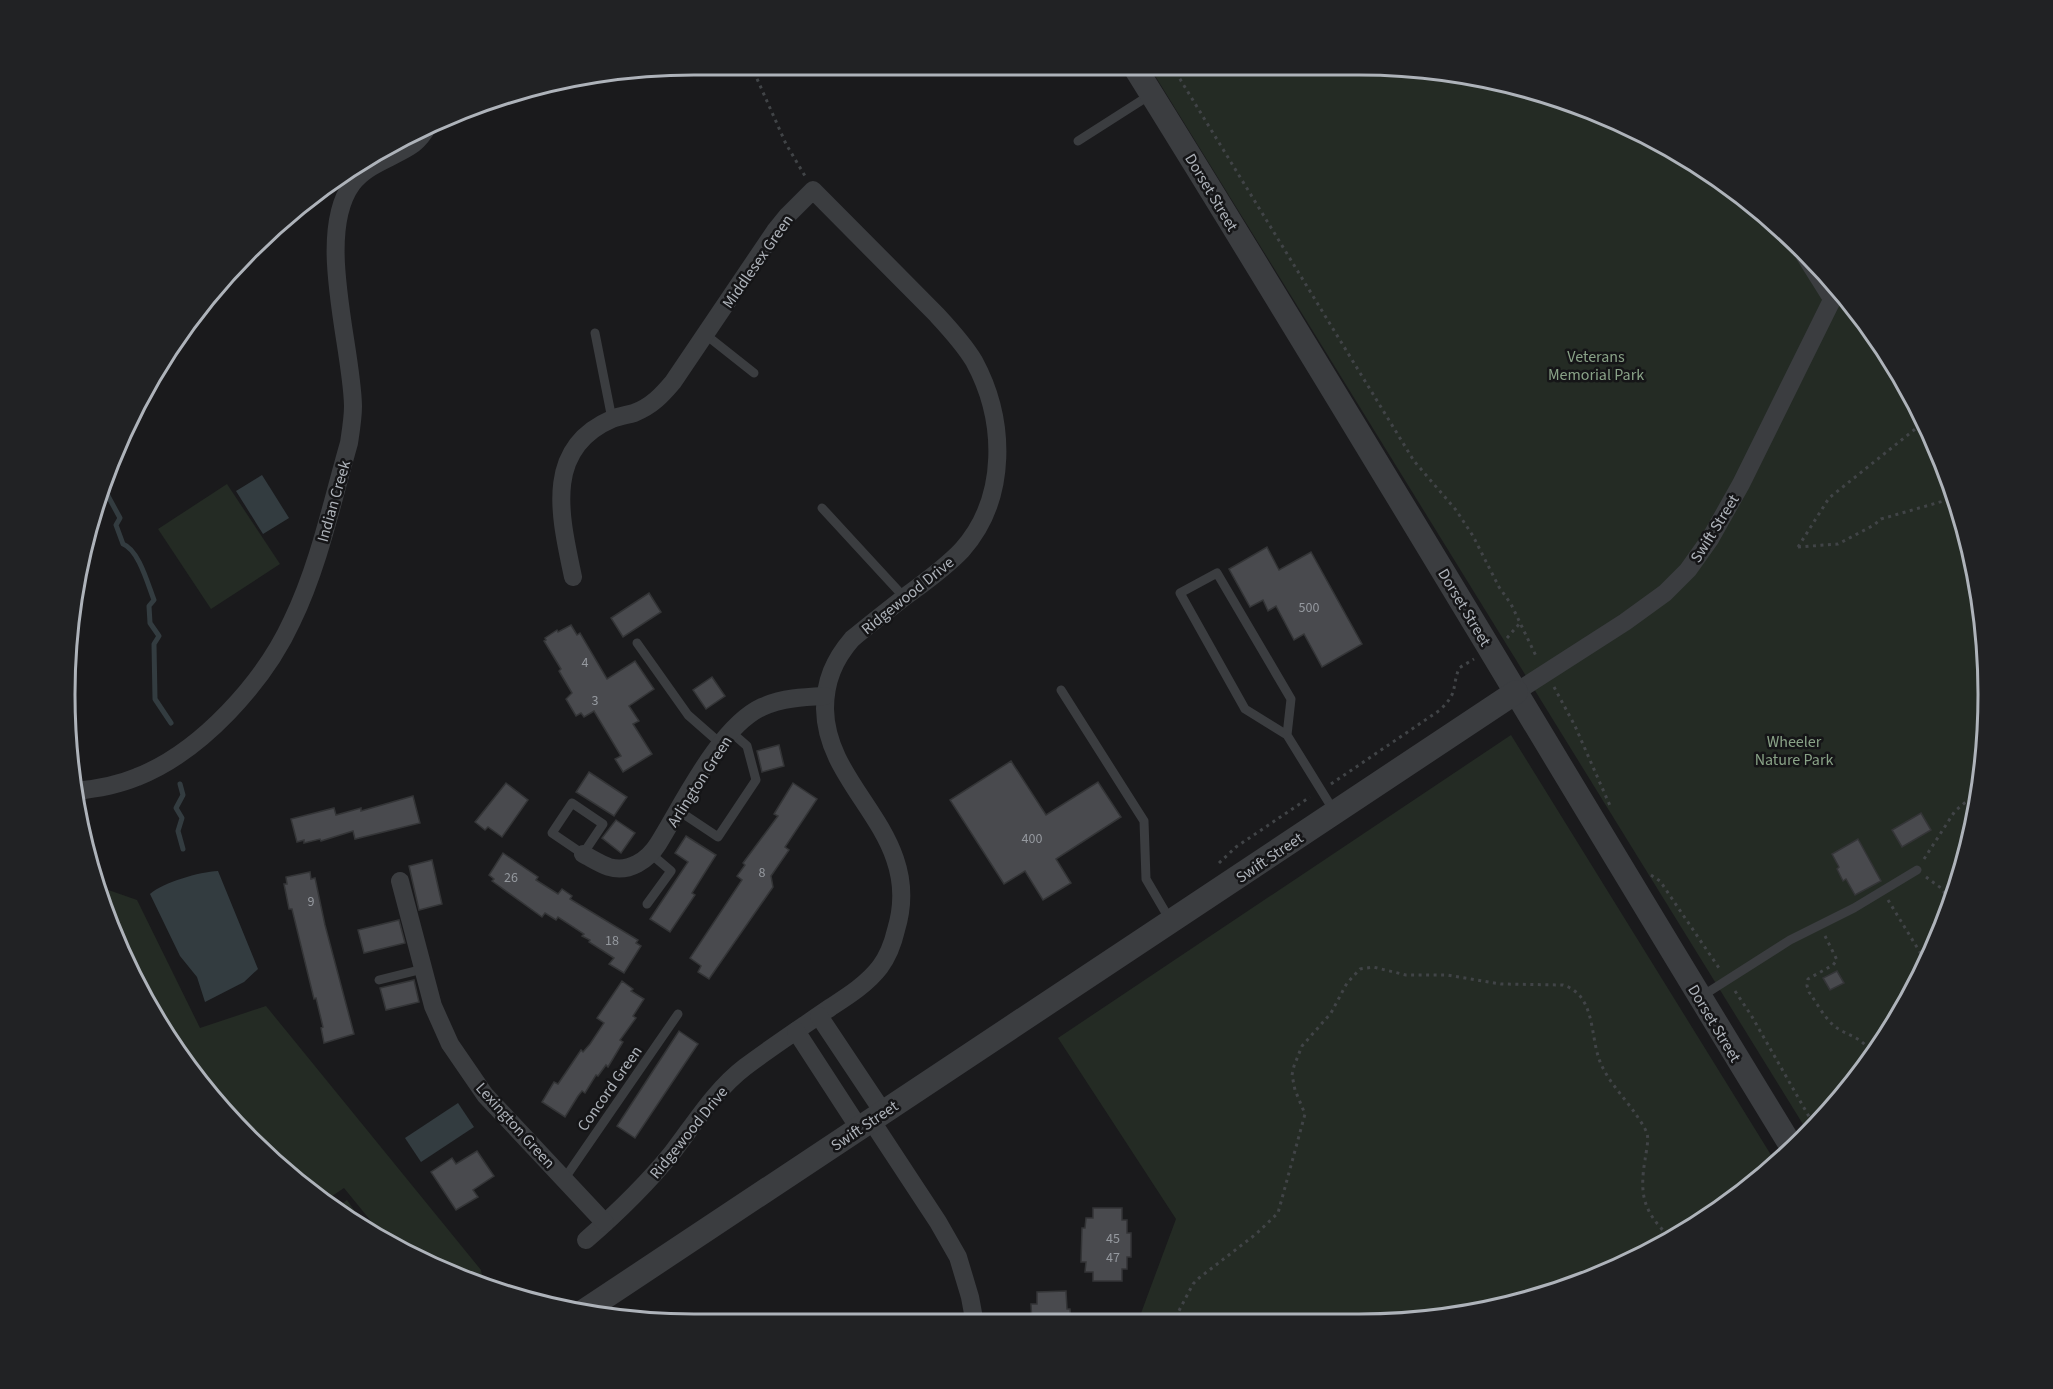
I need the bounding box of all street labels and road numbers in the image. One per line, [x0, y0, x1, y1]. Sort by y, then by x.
street label: Dorset Street [1179, 149, 1243, 236]
street label: Middlesex Green [717, 210, 798, 313]
street label: Indian Creek [312, 458, 356, 545]
street label: Swift Street [1685, 490, 1745, 567]
street label: Ridgewood Drive [857, 552, 959, 640]
street label: Dorset Street [1432, 564, 1496, 651]
street label: Arlington Green [662, 732, 738, 831]
street label: Swift Street [1232, 827, 1308, 888]
street label: Dorset Street [1682, 980, 1746, 1067]
street label: Concord Green [572, 1041, 647, 1136]
street label: Lexington Green [471, 1078, 560, 1174]
street label: Ridgewood Drive [645, 1082, 733, 1184]
street label: Swift Street [827, 1095, 903, 1156]

